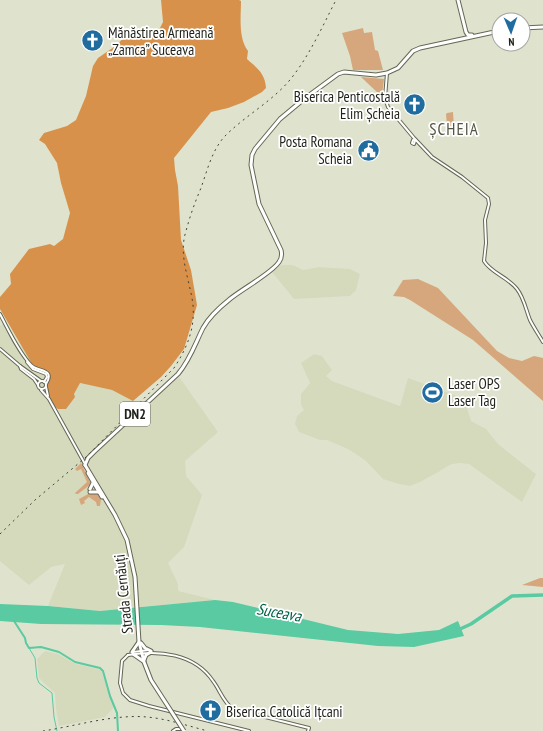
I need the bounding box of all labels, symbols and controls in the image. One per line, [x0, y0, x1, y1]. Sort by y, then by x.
north arrow [491, 12, 531, 52]
place label: Mănăstirea Armeană „Zamca” Suceava [108, 23, 213, 59]
church icon: Mănăstirea Armeană „Zamca” Suceava [79, 28, 105, 54]
text: N [508, 35, 515, 49]
place label: Biserica Penticostală Elim Șcheia [294, 87, 400, 123]
church icon: Biserica Penticostală Elim Șcheia [402, 92, 428, 118]
district label: ȘCHEIA [429, 118, 479, 140]
place label: Posta Romana Scheia [279, 132, 352, 168]
public building icon: Posta Romana Scheia [355, 137, 381, 163]
place label: Laser OPS Laser Tag [448, 374, 500, 410]
sports icon: Laser OPS Laser Tag [420, 379, 446, 405]
road number: DN2 [120, 402, 150, 426]
street label: Strada Cernăuți [109, 553, 137, 635]
water label: Suceava [255, 598, 304, 626]
church icon: Biserica Catolică Ițcani [197, 698, 223, 724]
place label: Biserica Catolică Ițcani [226, 702, 343, 721]

